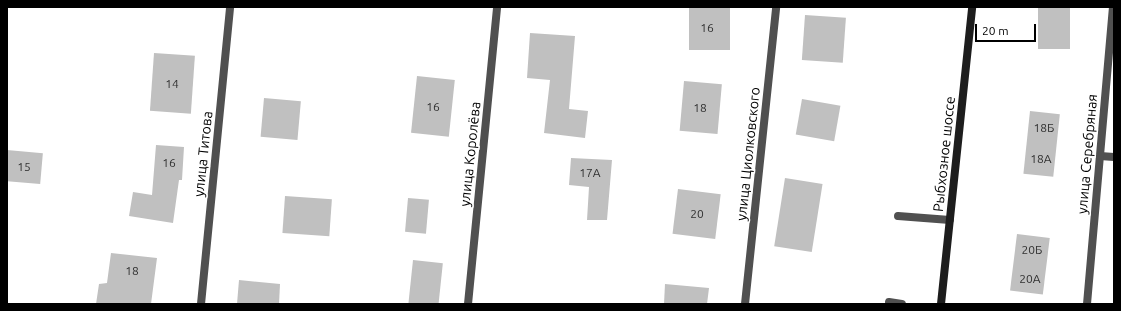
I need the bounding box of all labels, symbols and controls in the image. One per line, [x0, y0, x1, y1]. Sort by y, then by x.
scale bar [977, 16, 1038, 42]
house number: 16 [700, 21, 714, 35]
text: 20 m [982, 24, 1009, 37]
house number: 14 [165, 77, 179, 91]
street label: улица Циолковского [733, 86, 763, 222]
street label: улица Серебряная [1073, 93, 1101, 215]
street label: Рыбхозное шоссе [930, 95, 958, 213]
house number: 16 [426, 100, 440, 114]
street label: улица Королёва [456, 101, 484, 207]
house number: 18 [693, 101, 707, 115]
street label: улица Титова [190, 110, 216, 198]
house number: 18Б [1034, 121, 1054, 135]
house number: 18А [1030, 152, 1052, 166]
house number: 16 [162, 156, 176, 170]
house number: 15 [17, 160, 31, 174]
house number: 17А [579, 166, 601, 180]
house number: 20 [690, 207, 704, 221]
house number: 20Б [1022, 243, 1042, 257]
house number: 18 [125, 264, 139, 278]
house number: 20А [1019, 272, 1041, 286]

